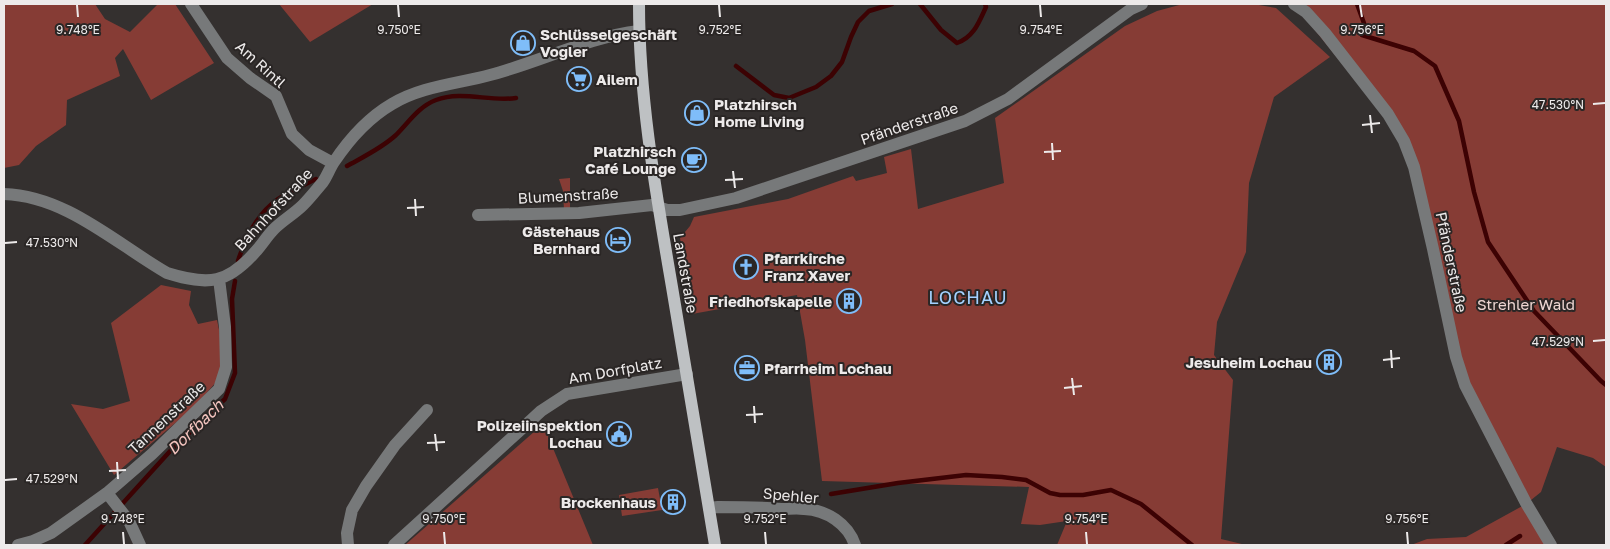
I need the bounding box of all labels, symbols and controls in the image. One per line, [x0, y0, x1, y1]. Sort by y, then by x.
text: 9.748°E [56, 22, 100, 37]
text: 9.750°E [377, 22, 421, 37]
text: 9.752°E [698, 22, 742, 37]
text: 9.754°E [1020, 22, 1062, 37]
text: 9.756°E [1340, 22, 1384, 37]
place label: Schlüsselgeschäft Vogler [540, 25, 677, 60]
shop icon: Schlüsselgeschäft Vogler [510, 30, 536, 56]
street label: Am Rintl [232, 37, 290, 91]
supermarket icon: Ailem [566, 66, 592, 92]
place label: Ailem [596, 70, 638, 88]
place label: Platzhirsch Home Living [714, 95, 804, 130]
text: 47.530°N [1532, 97, 1584, 112]
street label: Pfänderstraße [858, 98, 961, 148]
shop icon: Platzhirsch Home Living [684, 100, 710, 126]
place label: Platzhirsch Café Lounge [585, 142, 676, 177]
cafe icon: Platzhirsch Café Lounge [681, 147, 707, 173]
street label: Bahnhofstraße [230, 164, 316, 254]
street label: Blumenstraße [517, 183, 619, 207]
street label: Pfänderstraße [1433, 210, 1471, 314]
place label: Gästehaus Bernhard [522, 222, 600, 257]
hotel icon: Gästehaus Bernhard [605, 227, 631, 253]
street label: Landstraße [670, 231, 702, 315]
text: 47.530°N [26, 235, 78, 250]
place label: Pfarrkirche Franz Xaver [764, 249, 850, 284]
church icon: Pfarrkirche Franz Xaver [733, 254, 759, 280]
district label: LOCHAU [928, 286, 1008, 308]
building icon: Friedhofskapelle [836, 288, 862, 314]
place label: Friedhofskapelle [709, 292, 832, 310]
park label: Strehler Wald [1477, 295, 1575, 313]
text: 47.529°N [1532, 334, 1584, 349]
building icon: Jesuheim Lochau [1316, 349, 1342, 375]
street label: Am Dorfplatz [567, 353, 663, 387]
place label: Jesuheim Lochau [1185, 353, 1312, 371]
office icon: Pfarrheim Lochau [734, 355, 760, 381]
place label: Pfarrheim Lochau [764, 359, 892, 377]
street label: Tannenstraße [124, 377, 208, 457]
water label: Dorfbach [163, 394, 228, 459]
place label: Polizeiinspektion Lochau [477, 416, 602, 451]
public building icon: Polizeiinspektion Lochau [606, 421, 632, 447]
text: 47.529°N [26, 471, 78, 486]
street label: Spehler [762, 484, 820, 506]
building icon: Brockenhaus [660, 489, 686, 515]
place label: Brockenhaus [561, 493, 656, 511]
text: 9.748°E [101, 511, 145, 526]
text: 9.750°E [422, 511, 466, 526]
text: 9.752°E [743, 511, 787, 526]
text: 9.754°E [1065, 511, 1107, 526]
text: 9.756°E [1385, 511, 1429, 526]

